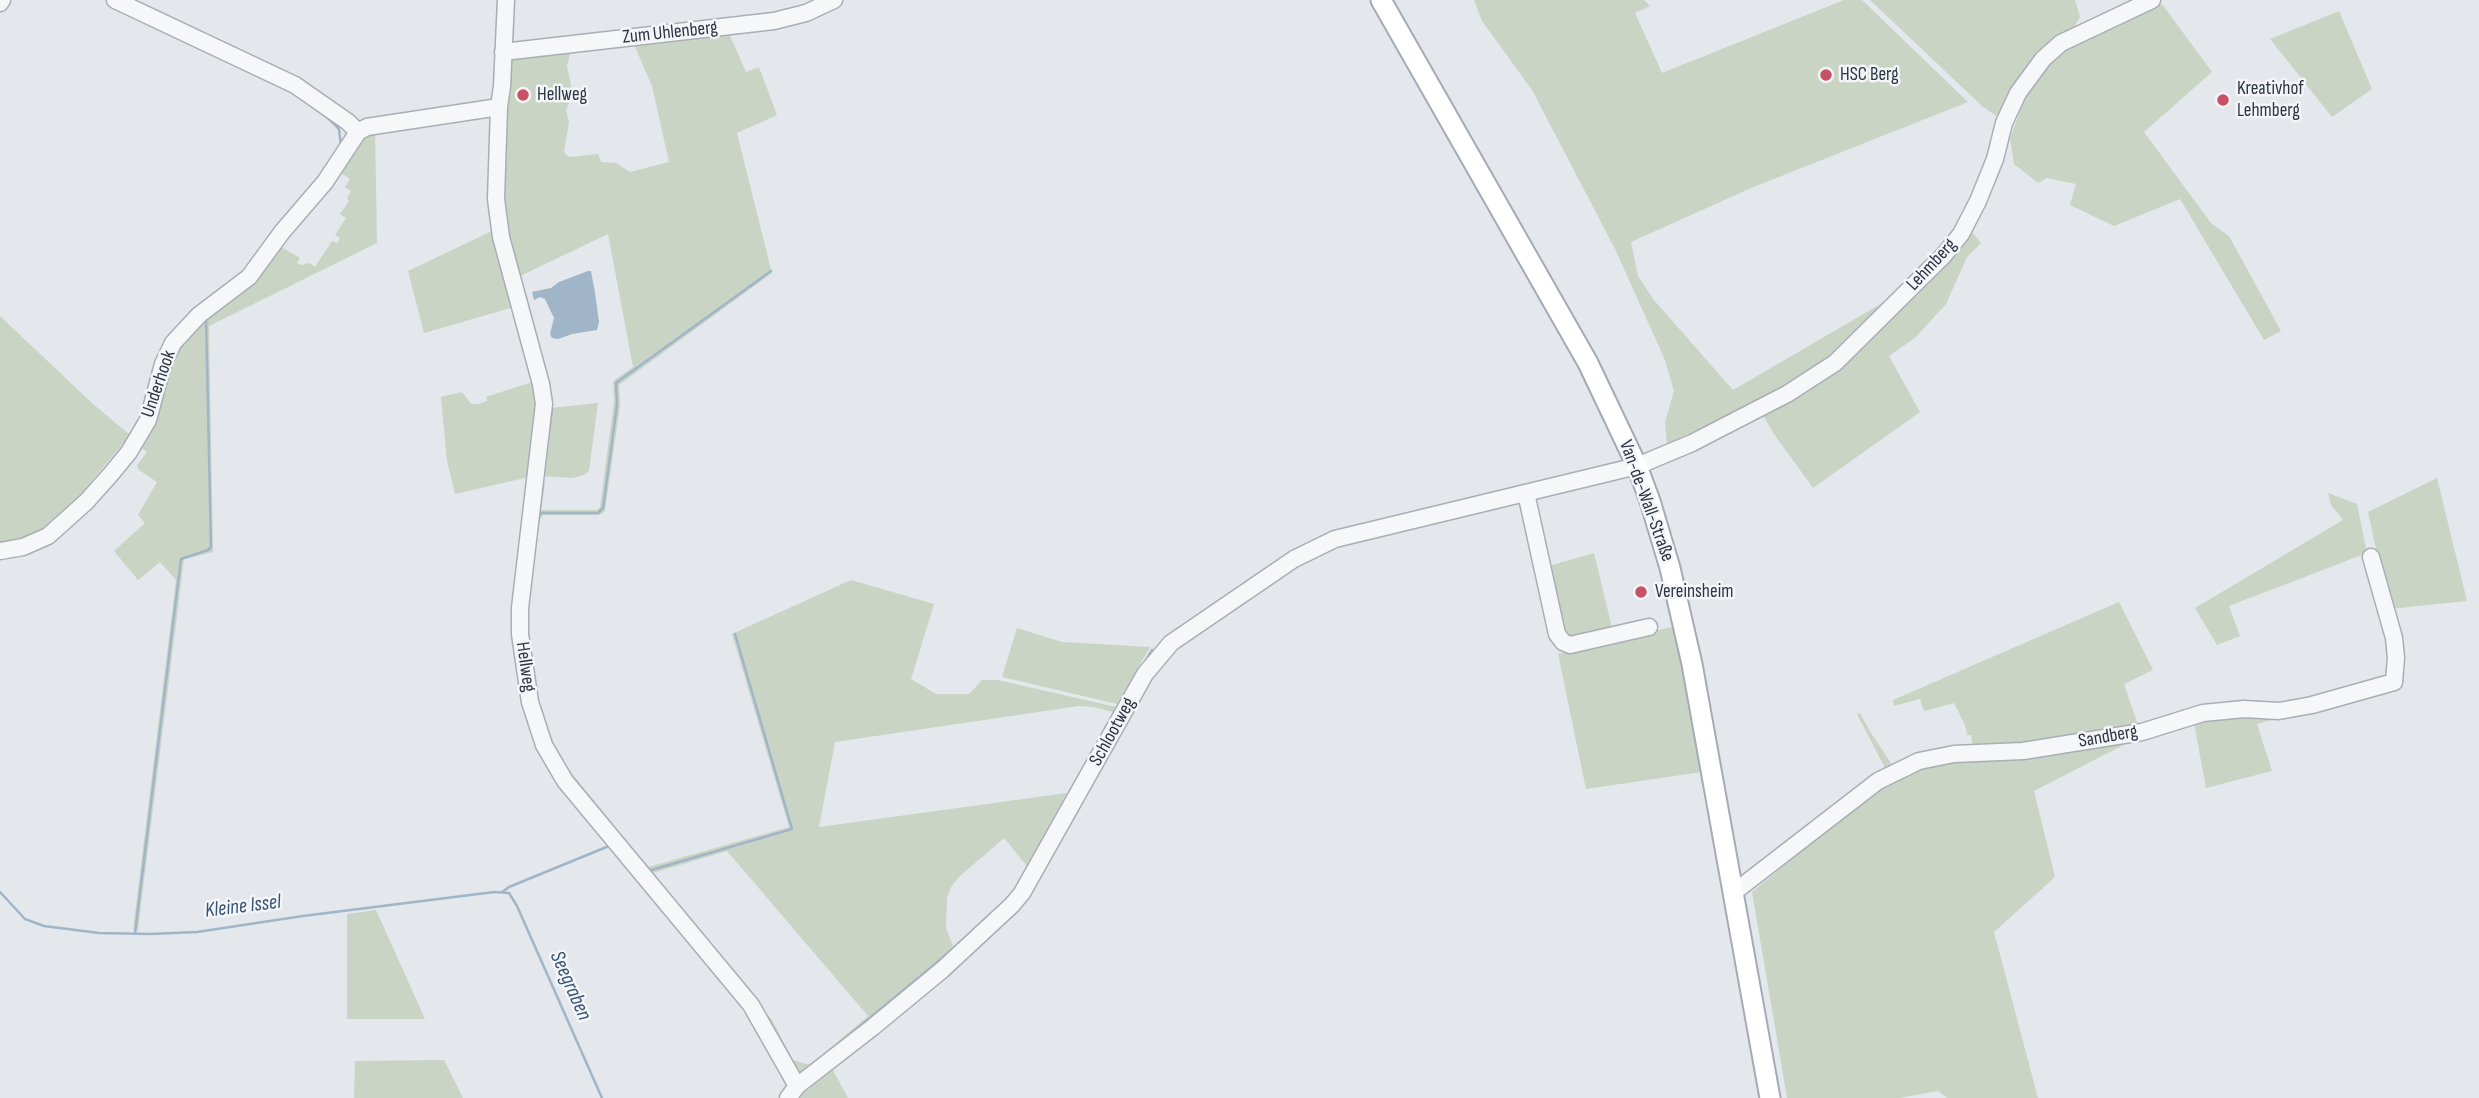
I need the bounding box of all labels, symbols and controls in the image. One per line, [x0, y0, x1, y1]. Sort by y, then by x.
street label: Zum Uhlenberg [621, 17, 719, 49]
place label: HSC Berg [1840, 64, 1899, 86]
marker: HSC Berg [1818, 67, 1834, 83]
place label: Kreativhof Lehmberg [2237, 78, 2304, 122]
place label: Hellweg [537, 84, 587, 106]
marker: Hellweg [515, 87, 531, 103]
marker: Kreativhof Lehmberg [2215, 92, 2231, 108]
street label: Lehmberg [1902, 234, 1962, 296]
street label: Underhook [137, 347, 181, 421]
street label: Van-de-Wall-Straße [1613, 437, 1679, 565]
place label: Vereinsheim [1655, 581, 1733, 603]
marker: Vereinsheim [1633, 584, 1649, 600]
street label: Hellweg [510, 641, 540, 693]
street label: Schlootweg [1085, 694, 1141, 770]
street label: Sandberg [2077, 721, 2139, 753]
water label: Kleine Issel [204, 890, 282, 924]
water label: Seegraben [544, 947, 596, 1025]

